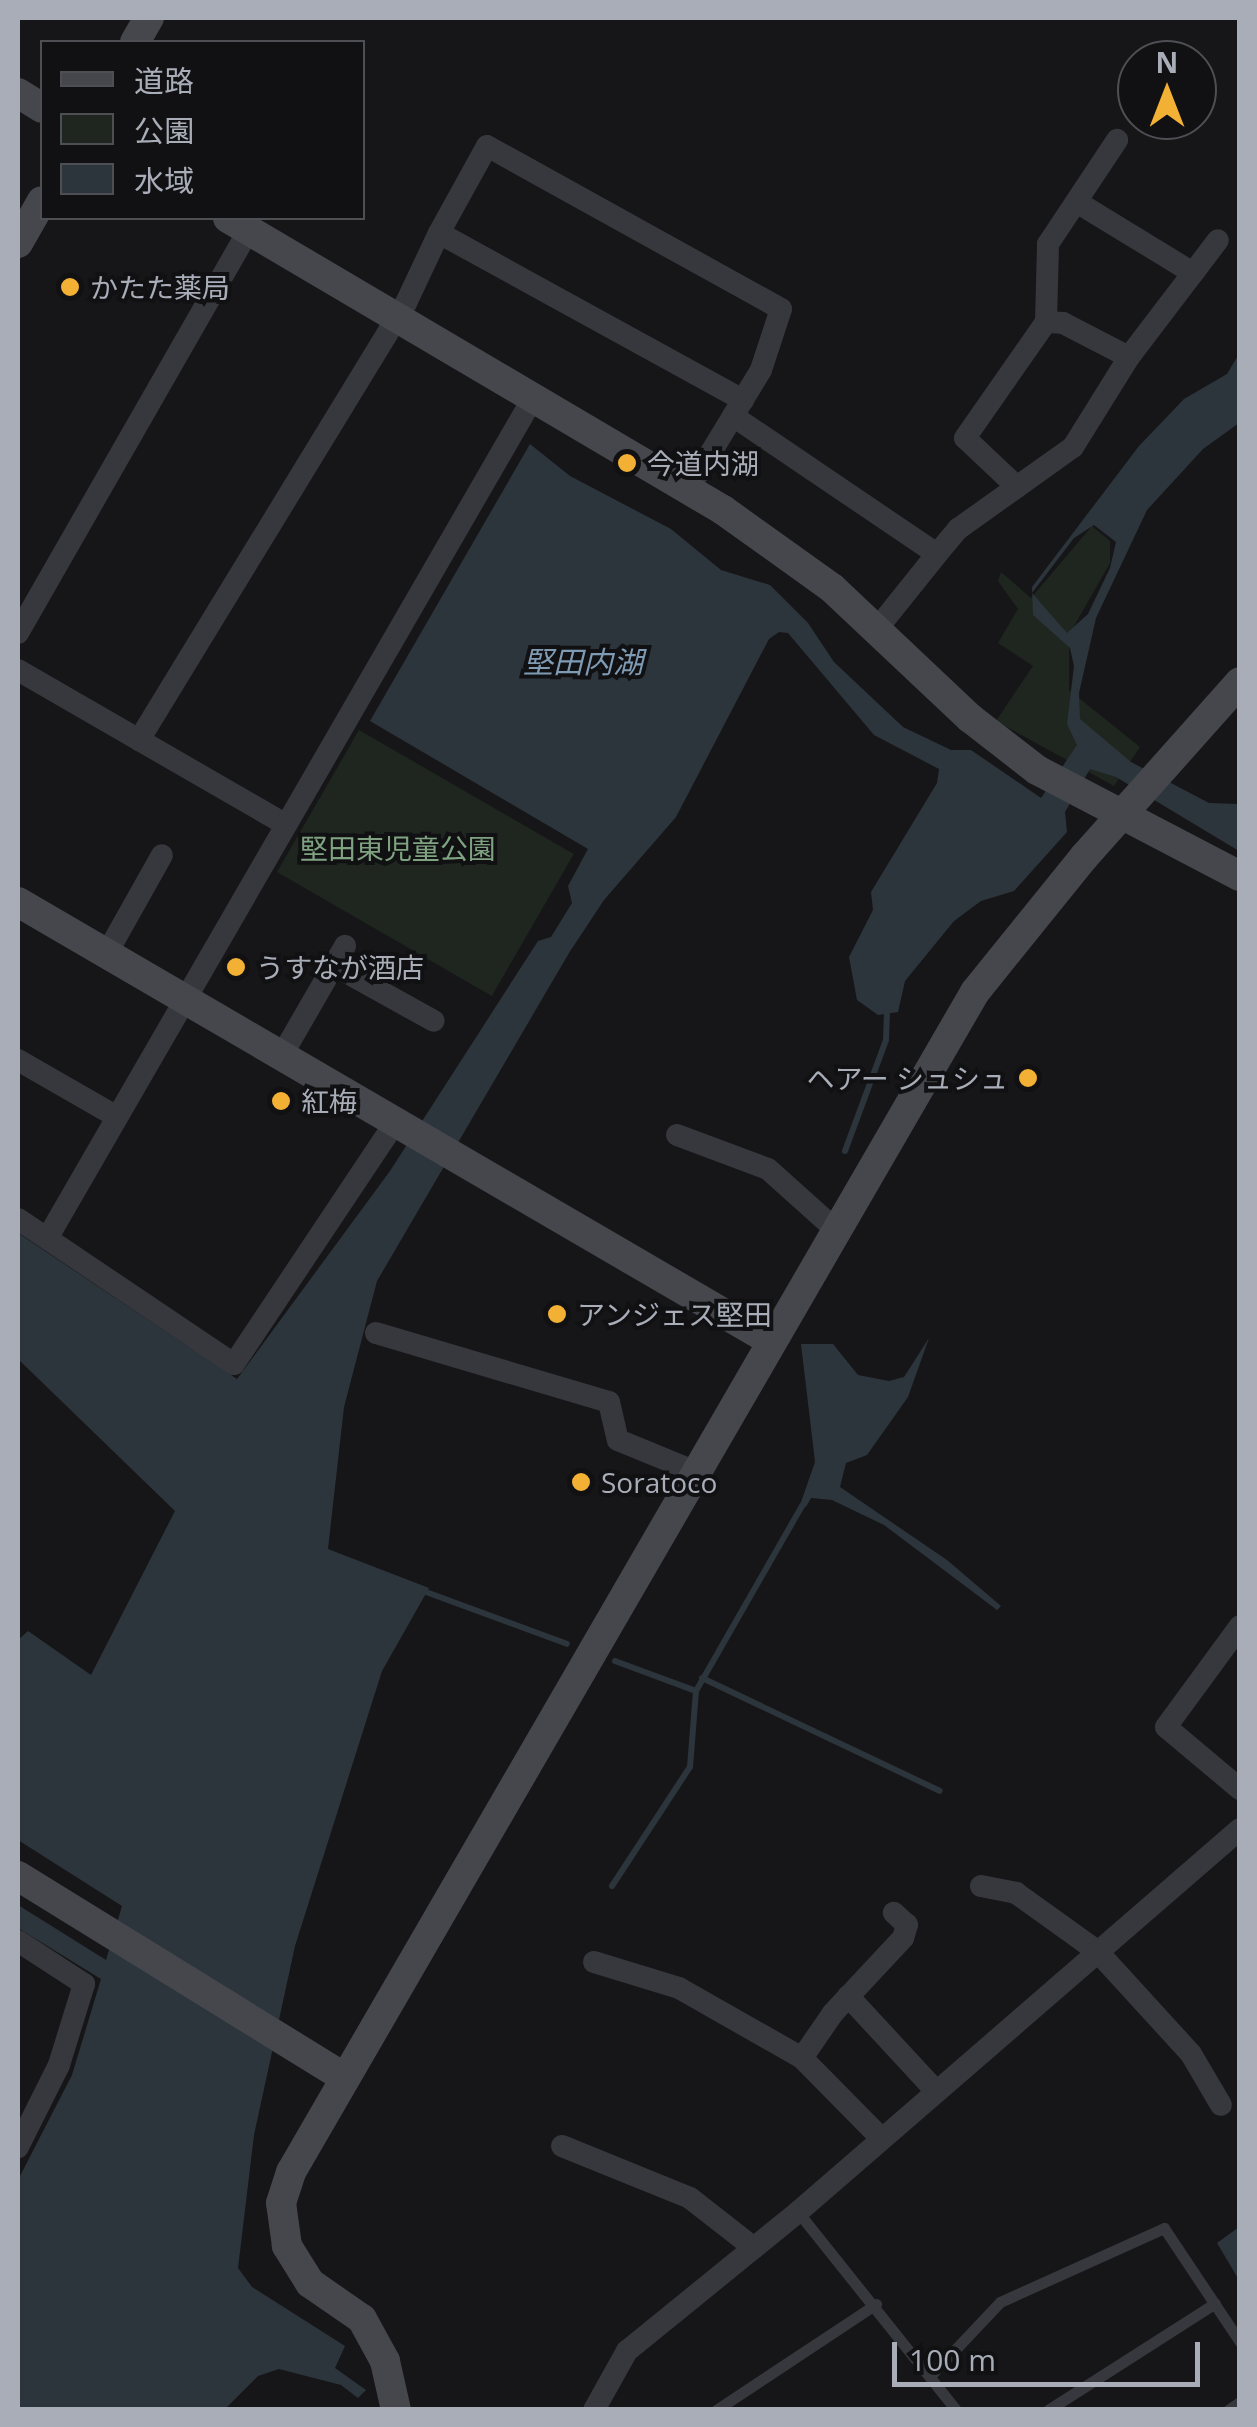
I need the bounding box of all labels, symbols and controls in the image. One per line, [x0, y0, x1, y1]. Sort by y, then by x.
legend [40, 40, 365, 220]
north arrow [1117, 40, 1217, 140]
text: N [1156, 43, 1178, 81]
text: 道路 [134, 60, 194, 101]
text: 公園 [134, 110, 194, 151]
text: 水域 [134, 160, 194, 201]
place label: かたた薬局 [90, 270, 230, 304]
marker: かたた薬局 [59, 276, 81, 298]
place label: 今道内湖 [647, 446, 759, 480]
marker: 今道内湖 [616, 452, 638, 474]
water label: 堅田内湖 [523, 644, 643, 680]
park label: 堅田東児童公園 [300, 831, 496, 865]
place label: うすなが酒店 [256, 950, 424, 984]
marker: うすなが酒店 [225, 956, 247, 978]
place label: ヘアー シュシュ [806, 1061, 1008, 1095]
marker: ヘアー シュシュ [1017, 1067, 1039, 1089]
place label: 紅梅 [301, 1084, 357, 1118]
marker: 紅梅 [270, 1090, 292, 1112]
place label: アンジェス堅田 [577, 1297, 773, 1331]
marker: アンジェス堅田 [546, 1303, 568, 1325]
place label: Soratoco [601, 1465, 717, 1499]
marker: Soratoco [570, 1471, 592, 1493]
scale bar [897, 2322, 1204, 2384]
text: 100 m [909, 2339, 996, 2380]

